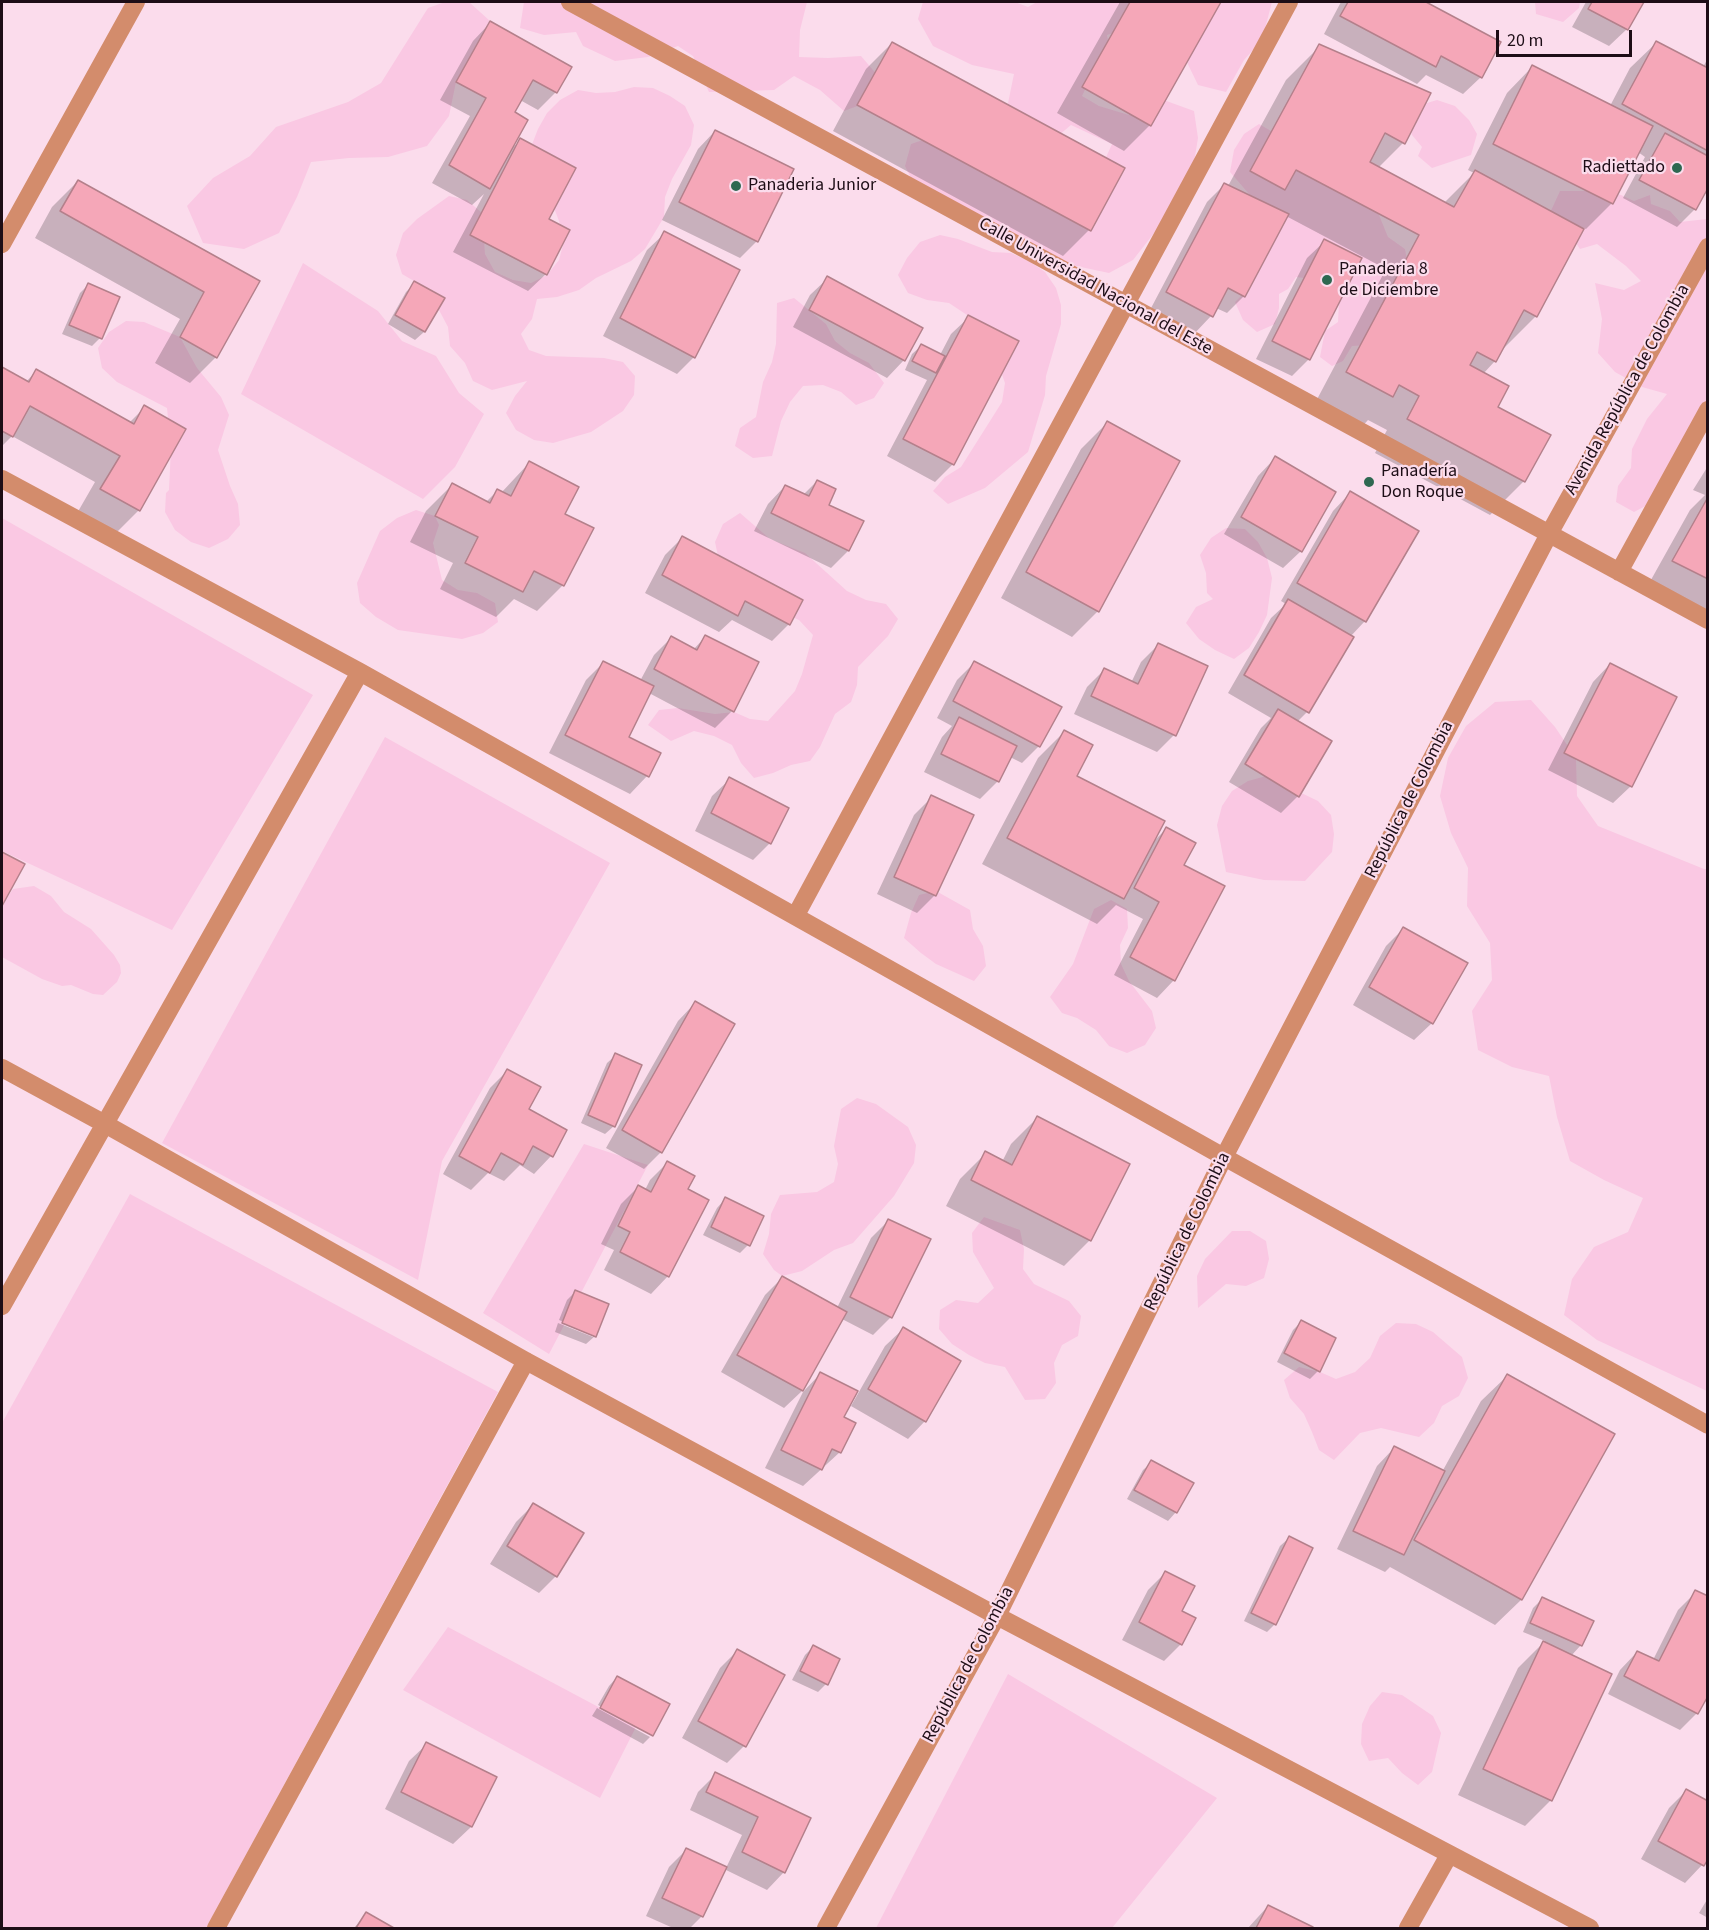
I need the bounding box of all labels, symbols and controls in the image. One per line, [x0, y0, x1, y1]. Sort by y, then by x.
scale bar [1499, 18, 1636, 56]
text: 20 m [1507, 28, 1543, 53]
place label: Radiettado [1582, 157, 1665, 179]
marker: Radiettado [1670, 161, 1684, 175]
place label: Panaderia Junior [748, 175, 876, 197]
marker: Panaderia Junior [729, 179, 743, 193]
street label: Calle Universidad Nacional del Este [974, 214, 1216, 360]
place label: Panaderia 8 de Diciembre [1339, 259, 1438, 302]
marker: Panaderia 8 de Diciembre [1320, 273, 1334, 287]
street label: Avenida República de Colombia [1561, 281, 1695, 499]
place label: Panadería Don Roque [1381, 461, 1464, 504]
marker: Panadería Don Roque [1362, 475, 1376, 489]
street label: República de Colombia [1361, 718, 1459, 882]
street label: República de Colombia [1140, 1149, 1236, 1315]
street label: República de Colombia [919, 1583, 1019, 1747]

